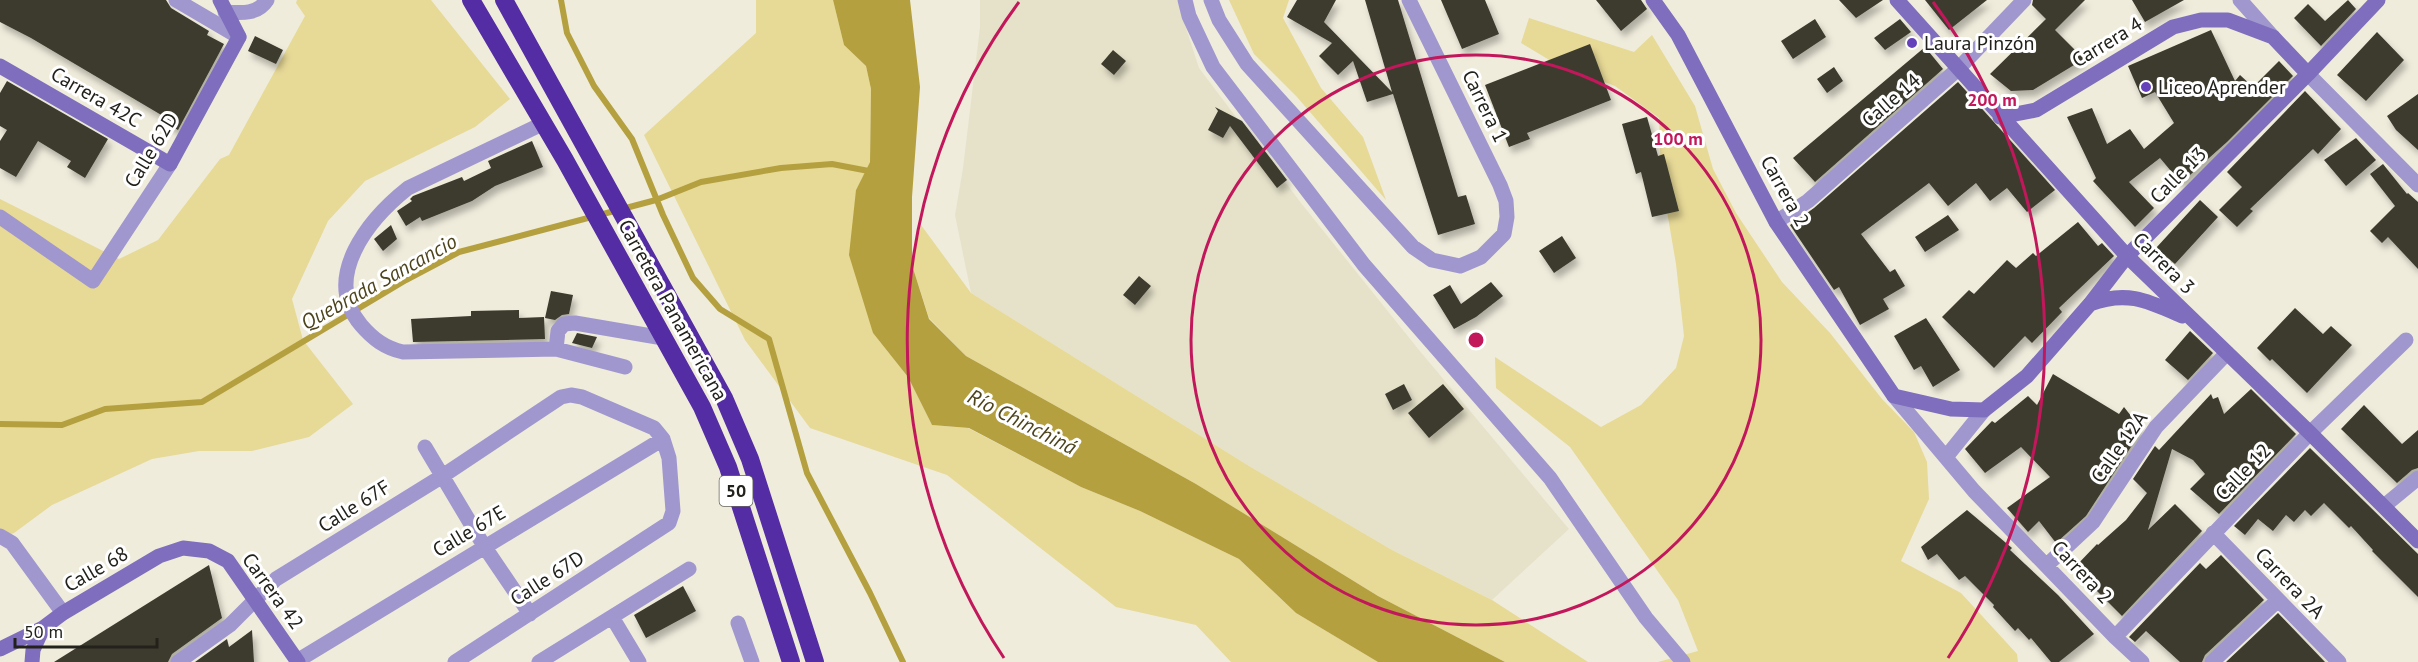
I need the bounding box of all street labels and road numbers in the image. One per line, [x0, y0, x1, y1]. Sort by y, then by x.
street label: Carrera 4 [2067, 11, 2147, 73]
street label: Carrera 42C [46, 61, 146, 133]
street label: Carrera 1 [1456, 65, 1514, 147]
street label: Calle 14 [1856, 67, 1926, 133]
street label: Calle 62D [118, 108, 184, 192]
street label: Calle 13 [2144, 141, 2212, 209]
street label: Carrera 2 [1755, 151, 1815, 231]
street label: Carretera Panamericana [612, 215, 734, 405]
street label: Carrera 3 [2127, 226, 2201, 300]
street label: Calle 12A [2085, 406, 2153, 488]
street label: Calle 12 [2209, 438, 2277, 506]
street label: Calle 67F [313, 474, 395, 538]
road number: 50 [720, 476, 752, 506]
street label: Calle 67E [428, 499, 510, 563]
street label: Carrera 2 [2046, 535, 2118, 609]
street label: Calle 68 [59, 540, 133, 598]
street label: Carrera 2A [2250, 542, 2331, 624]
street label: Calle 67D [505, 544, 589, 612]
street label: Carrera 42 [236, 548, 310, 634]

